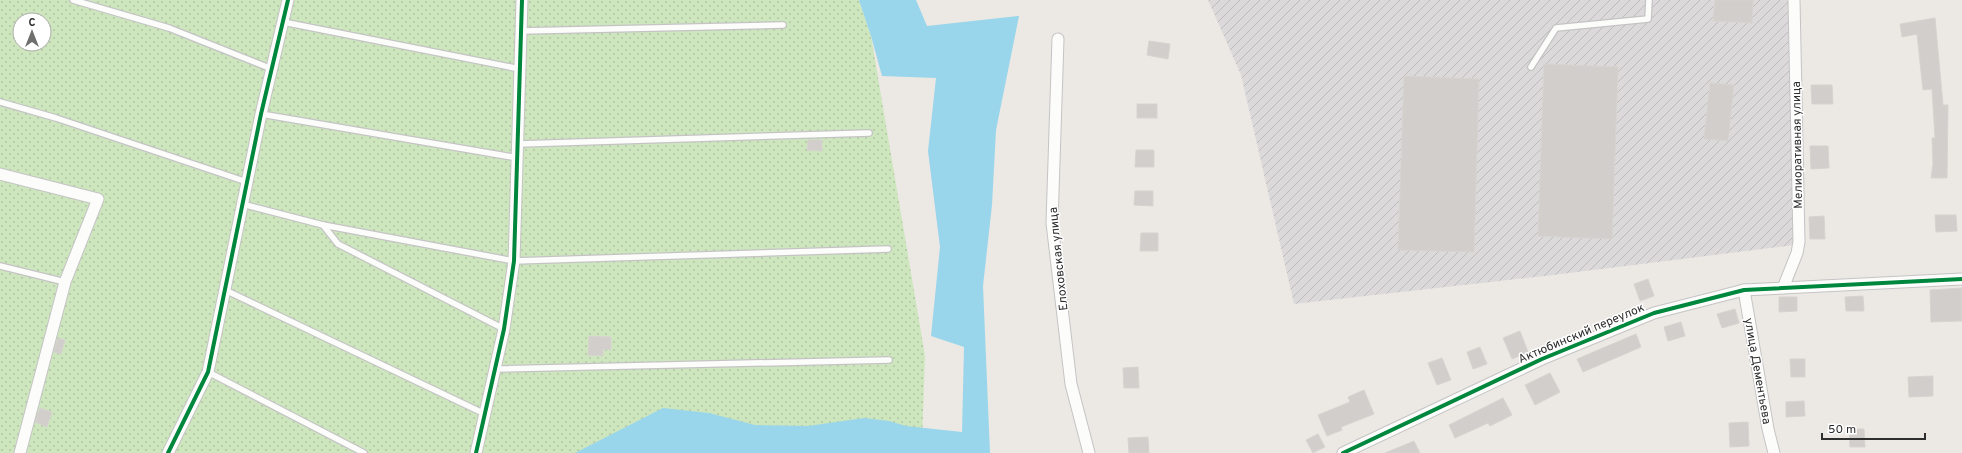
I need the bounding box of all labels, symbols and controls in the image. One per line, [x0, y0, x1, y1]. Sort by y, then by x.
north arrow [12, 12, 52, 52]
text: С [28, 16, 36, 30]
street label: Мелиоративная улица [1789, 81, 1807, 209]
street label: Елоховская улица [1046, 206, 1072, 311]
street label: Актюбинский переулок [1516, 300, 1647, 368]
street label: улица Дементьева [1740, 317, 1774, 425]
scale bar [1822, 415, 1925, 441]
text: 50 m [1828, 422, 1856, 438]

